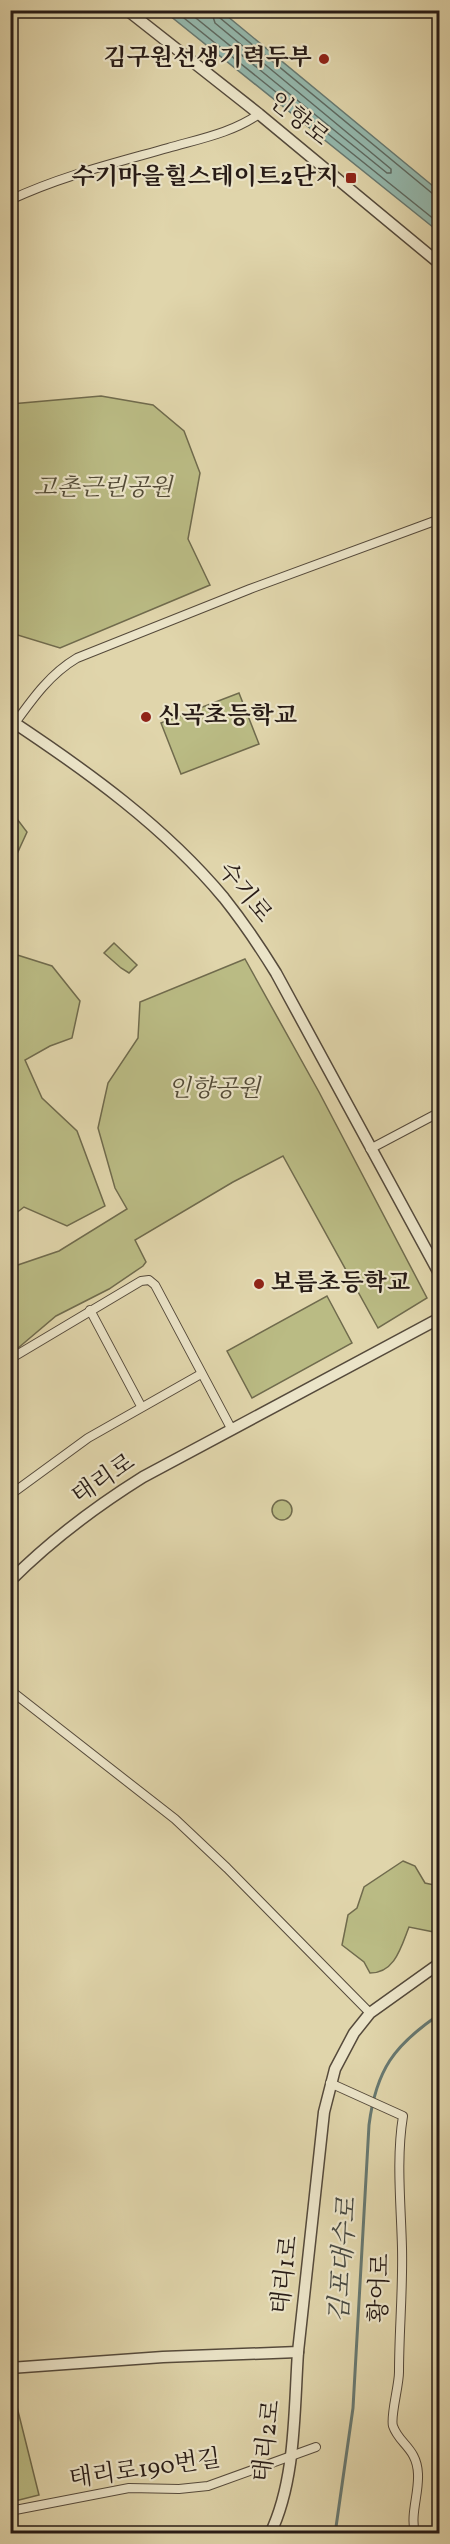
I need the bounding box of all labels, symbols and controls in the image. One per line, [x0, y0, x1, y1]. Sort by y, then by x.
place label: 김구원선생기력두부 [103, 42, 312, 76]
marker: 김구원선생기력두부 [317, 52, 331, 66]
street label: 인향로 [260, 85, 336, 155]
place label: 수기마을힐스테이트2단지 [71, 161, 339, 195]
marker: 수기마을힐스테이트2단지 [344, 171, 358, 185]
park label: 고촌근린공원 [33, 472, 174, 506]
place label: 신곡초등학교 [158, 700, 297, 734]
marker: 신곡초등학교 [139, 710, 153, 724]
street label: 수기로 [209, 855, 279, 931]
park label: 인향공원 [168, 1073, 262, 1107]
place label: 보름초등학교 [271, 1267, 410, 1301]
marker: 보름초등학교 [252, 1277, 266, 1291]
street label: 태리로 [66, 1446, 142, 1514]
water label: 김포대수로 [322, 2195, 366, 2324]
street label: 태리1로 [264, 2234, 308, 2316]
street label: 황어로 [363, 2253, 399, 2323]
street label: 태리2로 [246, 2398, 290, 2484]
street label: 태리로190번길 [67, 2443, 223, 2497]

